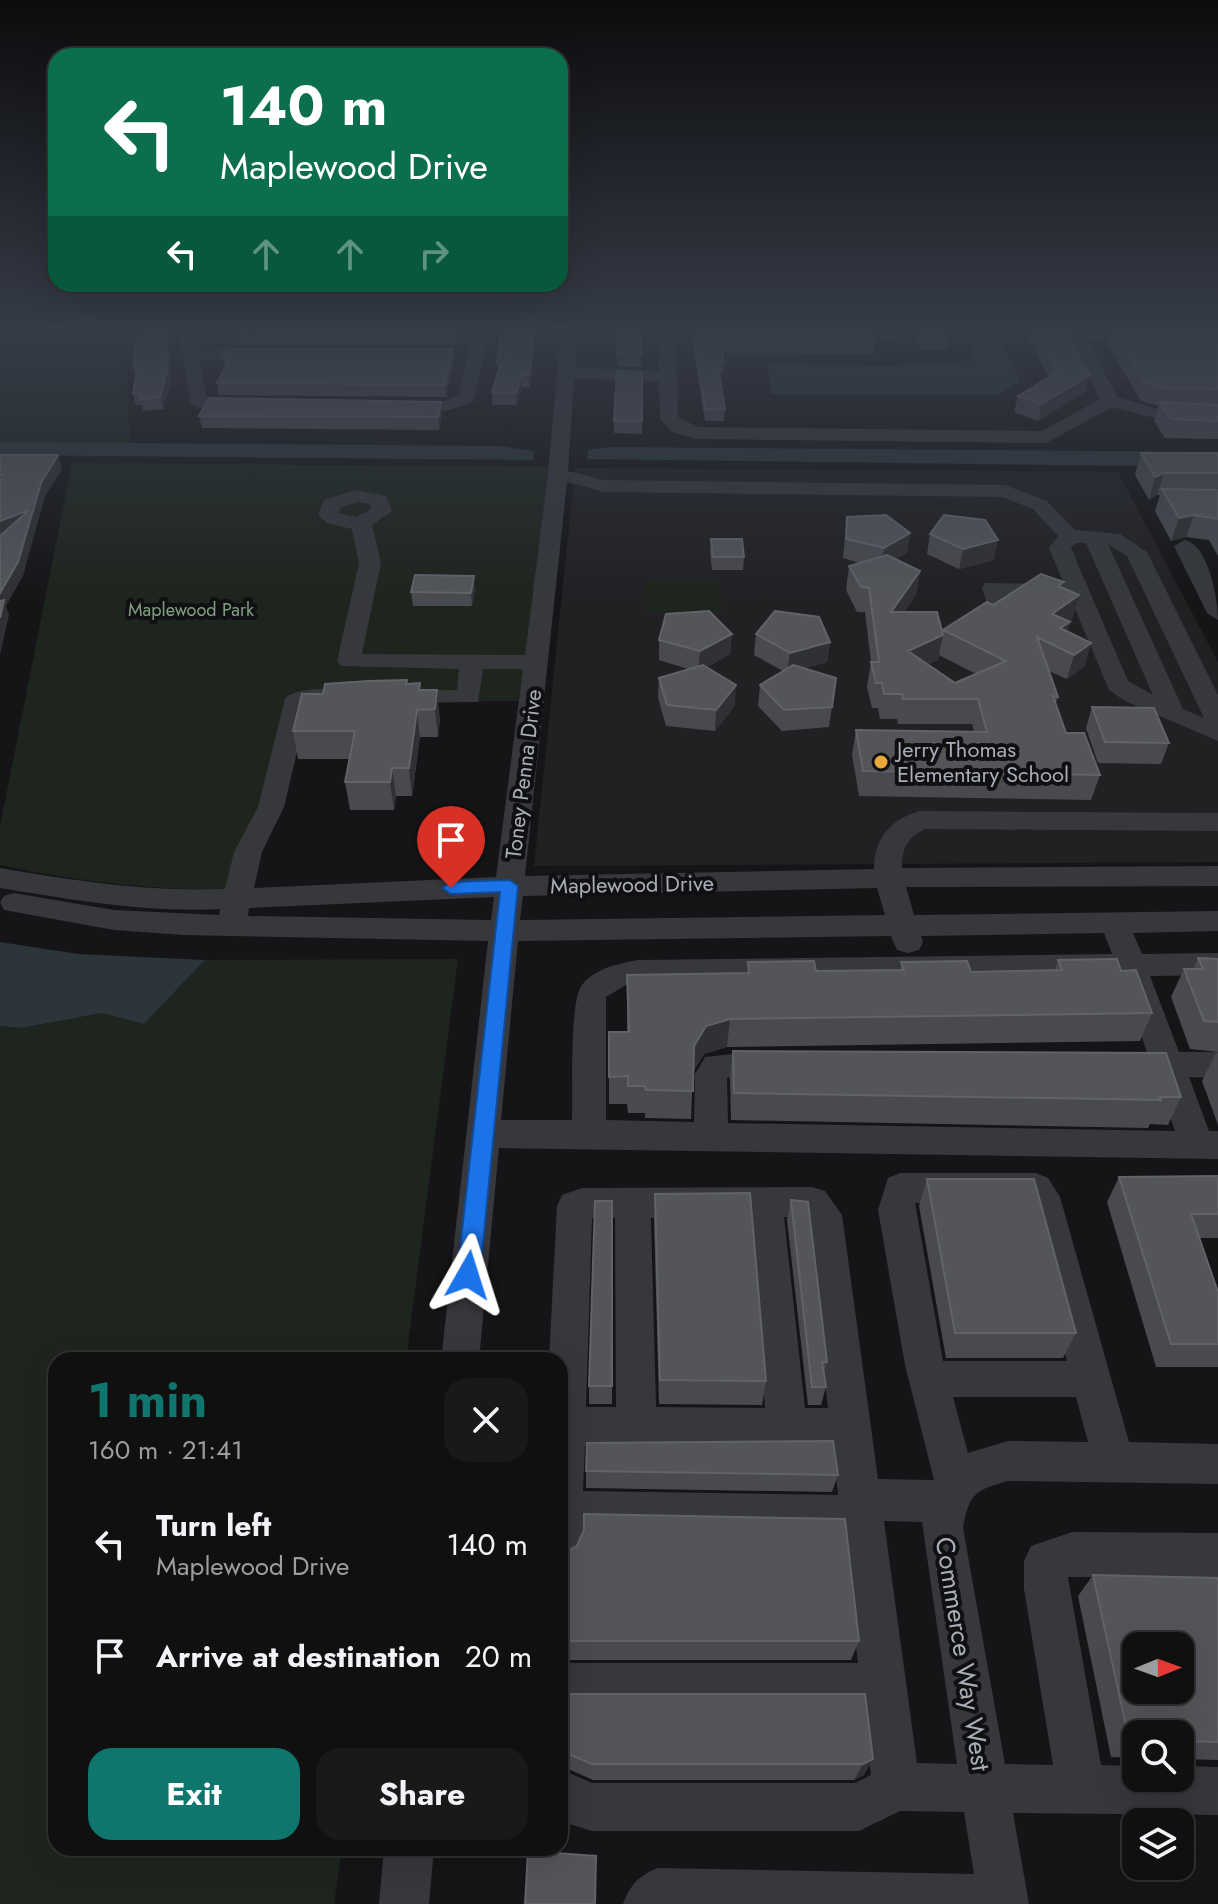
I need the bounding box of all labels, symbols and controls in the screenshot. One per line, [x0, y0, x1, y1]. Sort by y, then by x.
text: 140 m [220, 65, 387, 146]
icon: left [88, 80, 192, 184]
text: Maplewood Drive [220, 140, 488, 192]
icon: left [160, 232, 204, 276]
icon: ahead [244, 232, 288, 276]
icon: ahead [328, 232, 372, 276]
icon: right [412, 232, 456, 276]
park label: Maplewood Park [128, 597, 254, 623]
street label: Toney Penna Drive [497, 687, 549, 861]
place label: Jerry Thomas Elementary School [894, 733, 1069, 790]
marker: Jerry Thomas Elementary School [872, 753, 890, 771]
pin [417, 806, 485, 888]
icon: arrive [429, 818, 473, 862]
street label: Maplewood Drive [550, 867, 714, 901]
position arrow [426, 1233, 510, 1317]
text: 1 min [88, 1366, 207, 1435]
button: close [444, 1378, 528, 1462]
text: 160 m · 21:41 [88, 1431, 243, 1469]
text: Turn left [156, 1504, 271, 1547]
icon: left [88, 1522, 132, 1566]
text: 140 m [447, 1523, 528, 1566]
street label: Commerce Way West [926, 1534, 1000, 1775]
text: Maplewood Drive [156, 1547, 349, 1585]
north arrow [1122, 1632, 1194, 1704]
map controls [1122, 1632, 1194, 1880]
icon: arrive [88, 1634, 132, 1678]
text: Arrive at destination [156, 1635, 441, 1678]
text: 20 m [465, 1635, 532, 1678]
button: search [1122, 1720, 1194, 1792]
button: Exit [88, 1748, 300, 1840]
button: Share [316, 1748, 528, 1840]
button: layers [1122, 1808, 1194, 1880]

